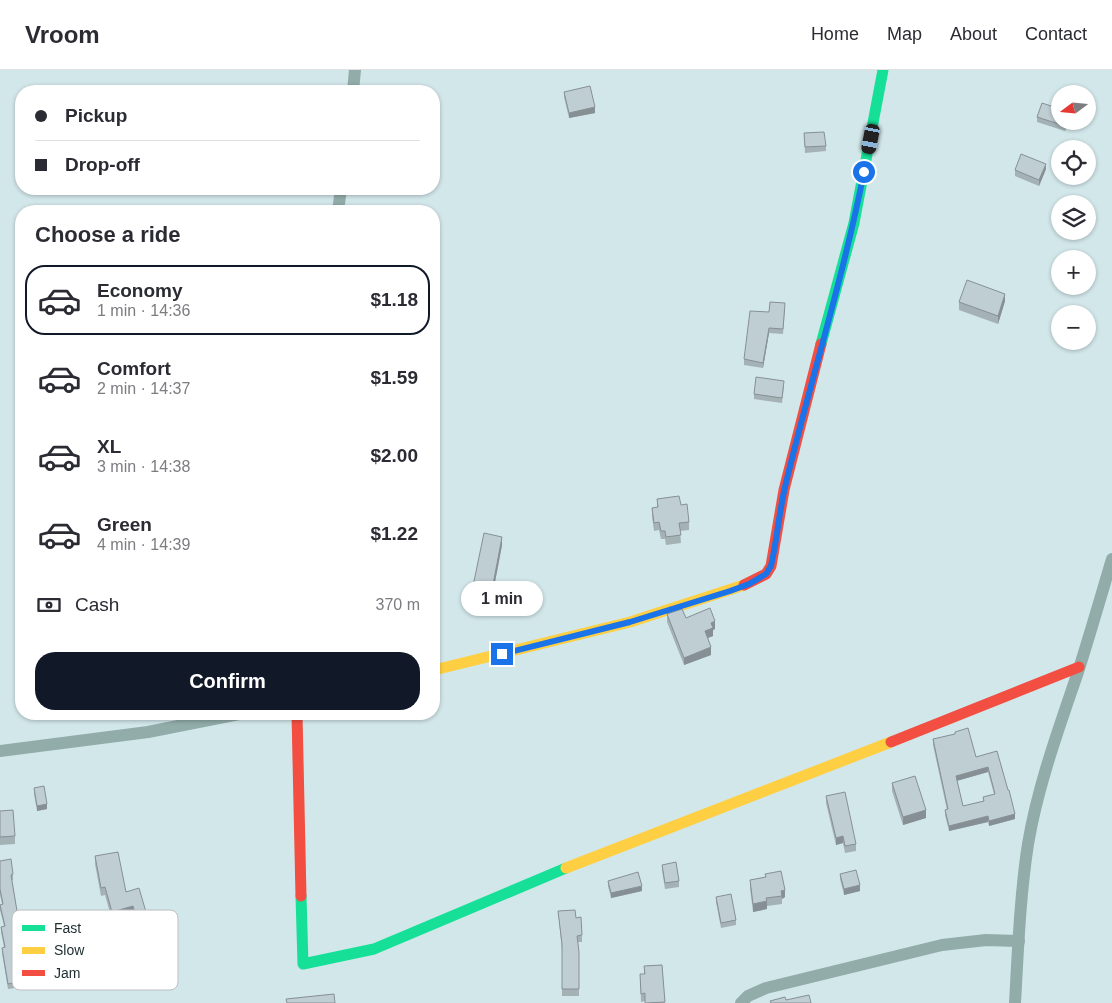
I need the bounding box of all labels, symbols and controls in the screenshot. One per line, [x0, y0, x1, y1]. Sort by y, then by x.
text: Vroom [25, 21, 100, 48]
text: Home [811, 24, 859, 44]
text: Map [887, 24, 922, 44]
text: About [950, 24, 997, 44]
text: Contact [1025, 24, 1087, 44]
north arrow [1051, 85, 1096, 130]
map controls [1051, 85, 1096, 350]
text: Pickup [65, 105, 127, 126]
car [860, 123, 881, 155]
button: locate [1051, 140, 1096, 185]
text: Drop-off [65, 154, 140, 175]
route start [853, 161, 875, 183]
button: layers [1051, 195, 1096, 240]
text: Choose a ride [35, 222, 180, 247]
button: + [1051, 250, 1096, 295]
icon: car [37, 278, 82, 323]
text: Economy [97, 280, 183, 301]
text: $1.18 [370, 289, 418, 310]
text: 1 min · 14:36 [97, 302, 190, 319]
button: − [1051, 305, 1096, 350]
icon: car [37, 356, 82, 401]
text: Comfort [97, 358, 171, 379]
text: $1.59 [370, 367, 418, 388]
text: 2 min · 14:37 [97, 380, 190, 397]
icon: car [37, 434, 82, 479]
text: XL [97, 436, 121, 457]
text: $2.00 [370, 445, 418, 466]
text: 3 min · 14:38 [97, 458, 190, 475]
icon: car [37, 512, 82, 557]
text: Green [97, 514, 152, 535]
text: $1.22 [370, 523, 418, 544]
text: 4 min · 14:39 [97, 536, 190, 553]
callout: 1 min [461, 582, 543, 616]
text: 1 min [481, 590, 523, 607]
icon: cash [35, 591, 63, 619]
text: Cash [75, 594, 119, 615]
text: 370 m [376, 596, 420, 613]
route end [491, 643, 513, 665]
button: Confirm [35, 652, 420, 710]
legend [12, 910, 178, 990]
text: Fast [54, 920, 81, 936]
text: Slow [54, 942, 85, 958]
text: Jam [54, 965, 80, 981]

